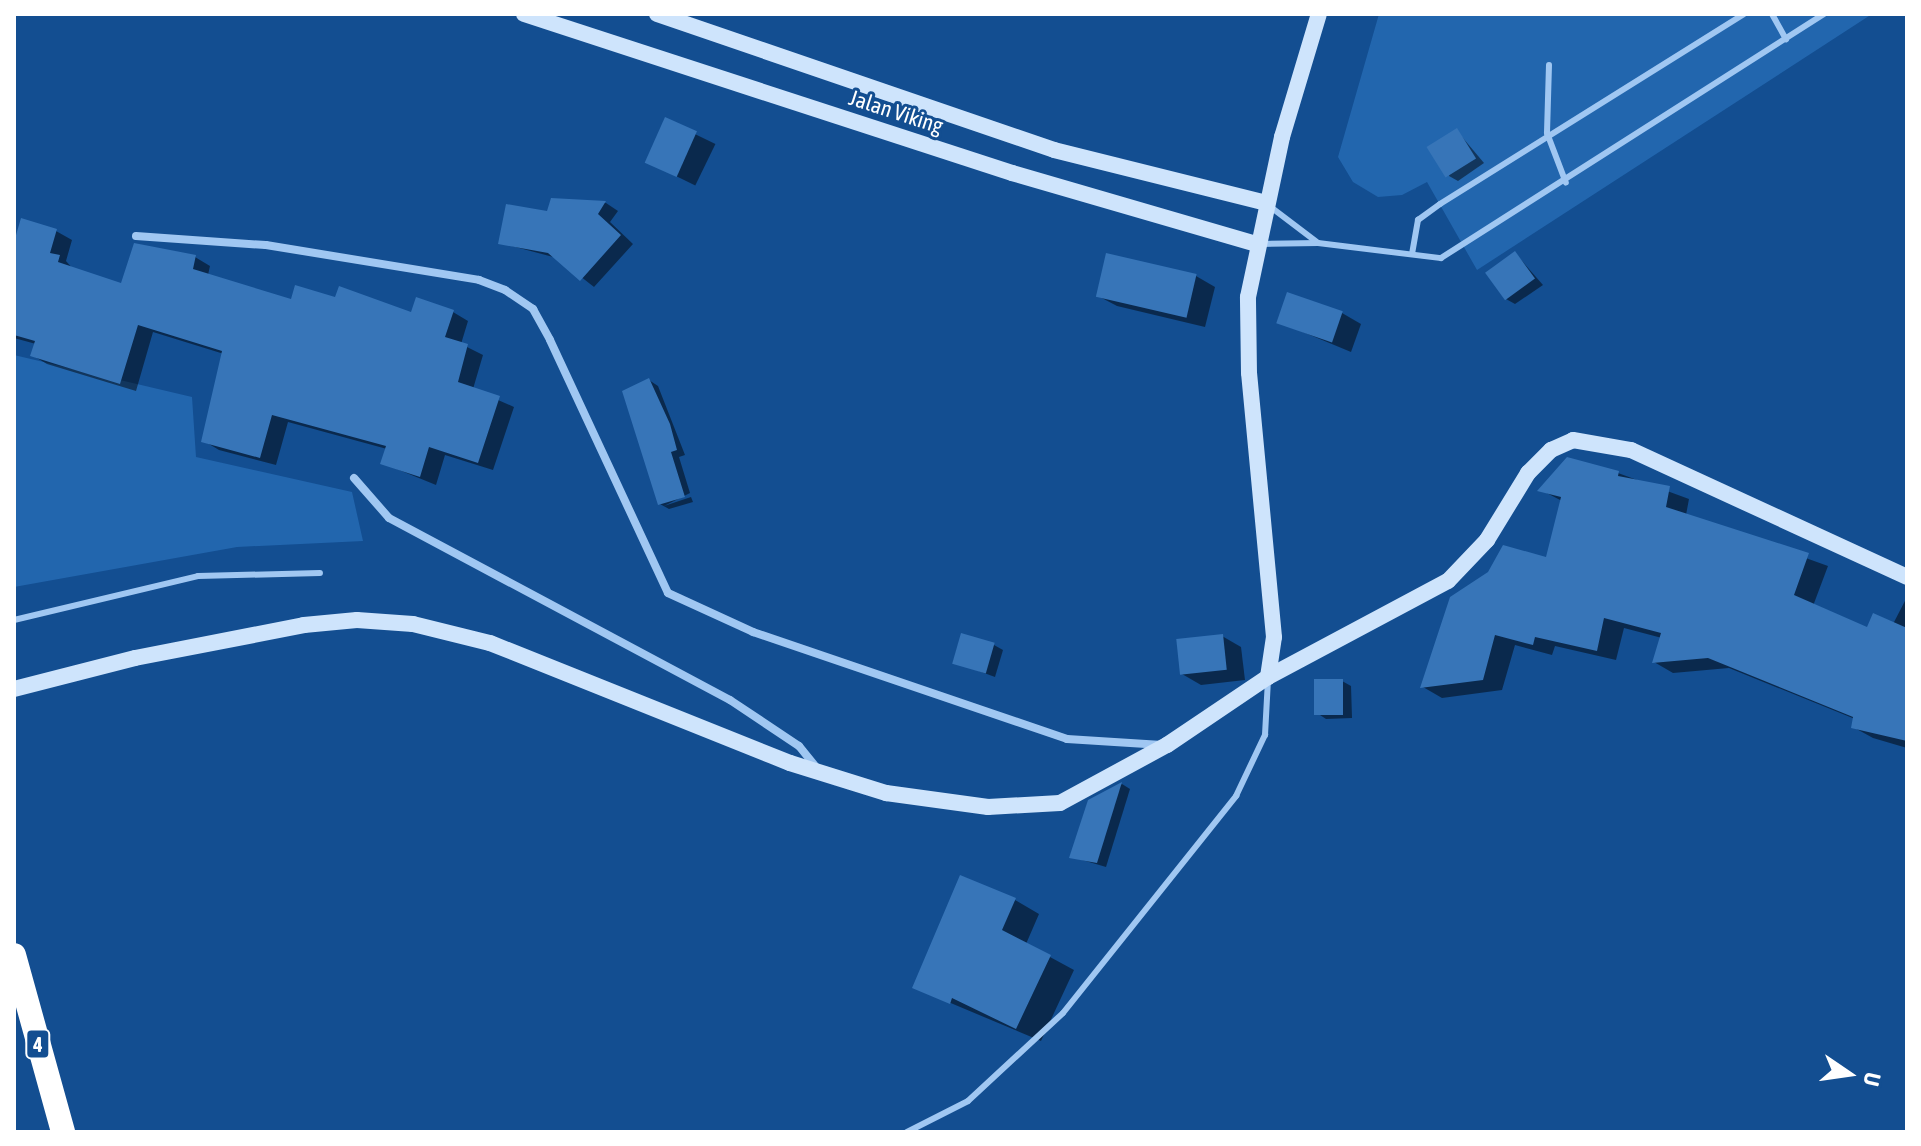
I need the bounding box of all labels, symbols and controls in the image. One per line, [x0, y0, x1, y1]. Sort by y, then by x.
street label: Jalan Viking [846, 84, 946, 140]
road number: 4 [24, 1028, 52, 1060]
north arrow [1809, 1034, 1889, 1114]
text: U [1858, 1070, 1887, 1089]

